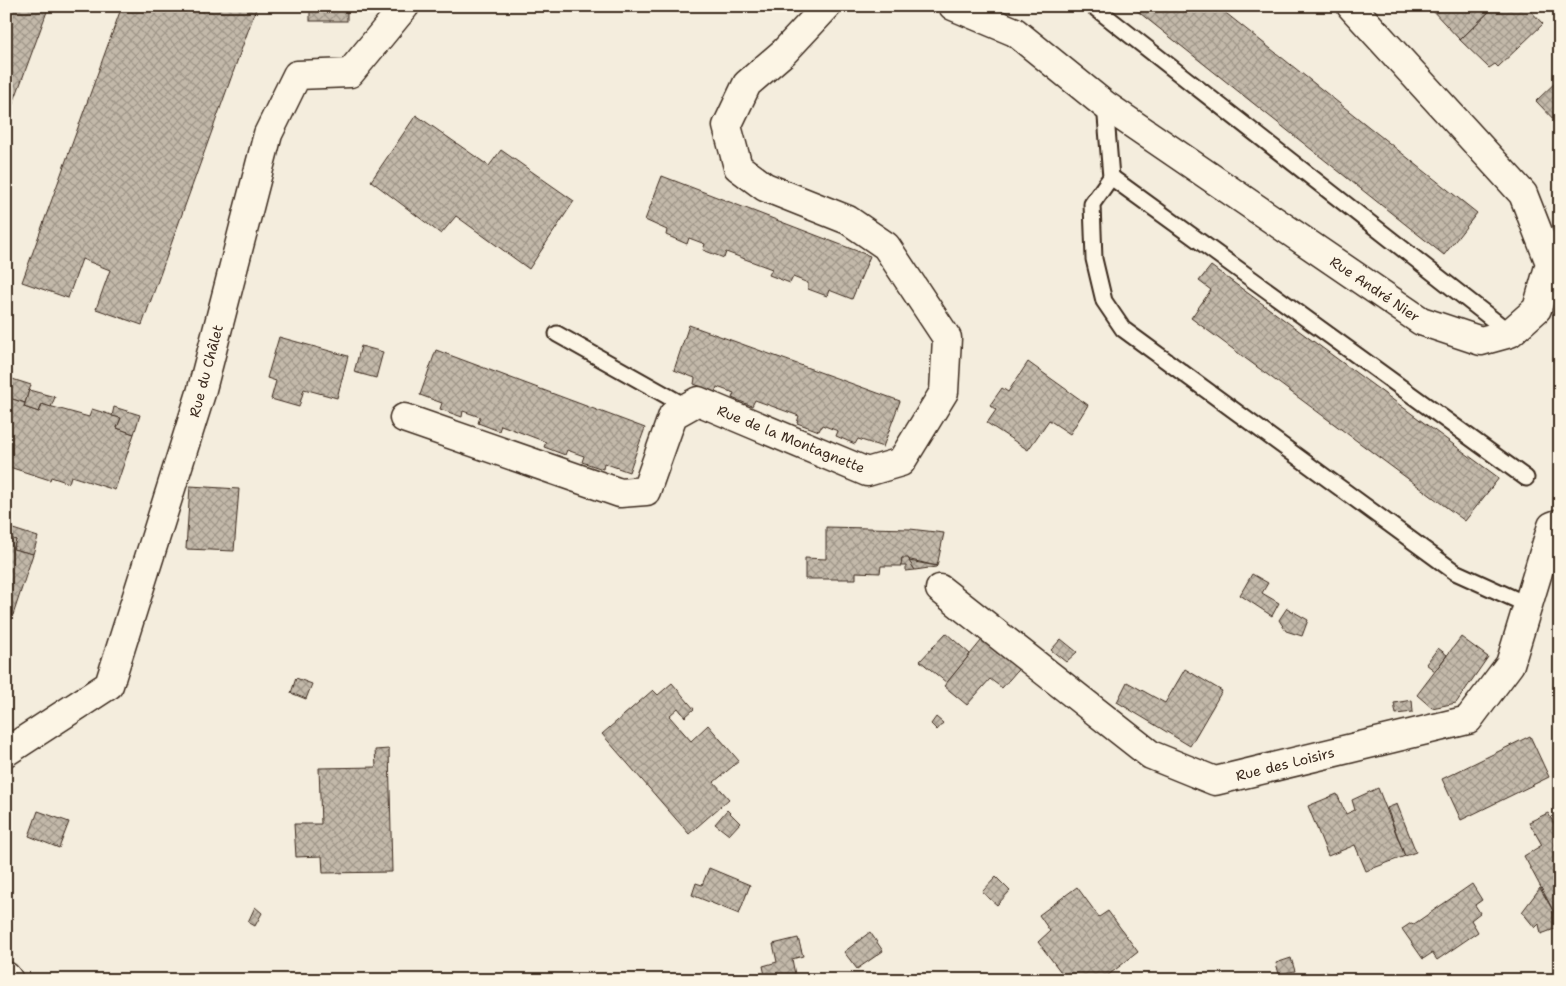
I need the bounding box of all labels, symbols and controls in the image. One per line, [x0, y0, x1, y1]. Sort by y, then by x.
street label: Rue André Nier [1327, 252, 1424, 326]
street label: Rue du Châlet [185, 323, 227, 419]
street label: Rue de la Montagnette [714, 401, 868, 477]
street label: Rue des Loisirs [1234, 743, 1336, 785]

